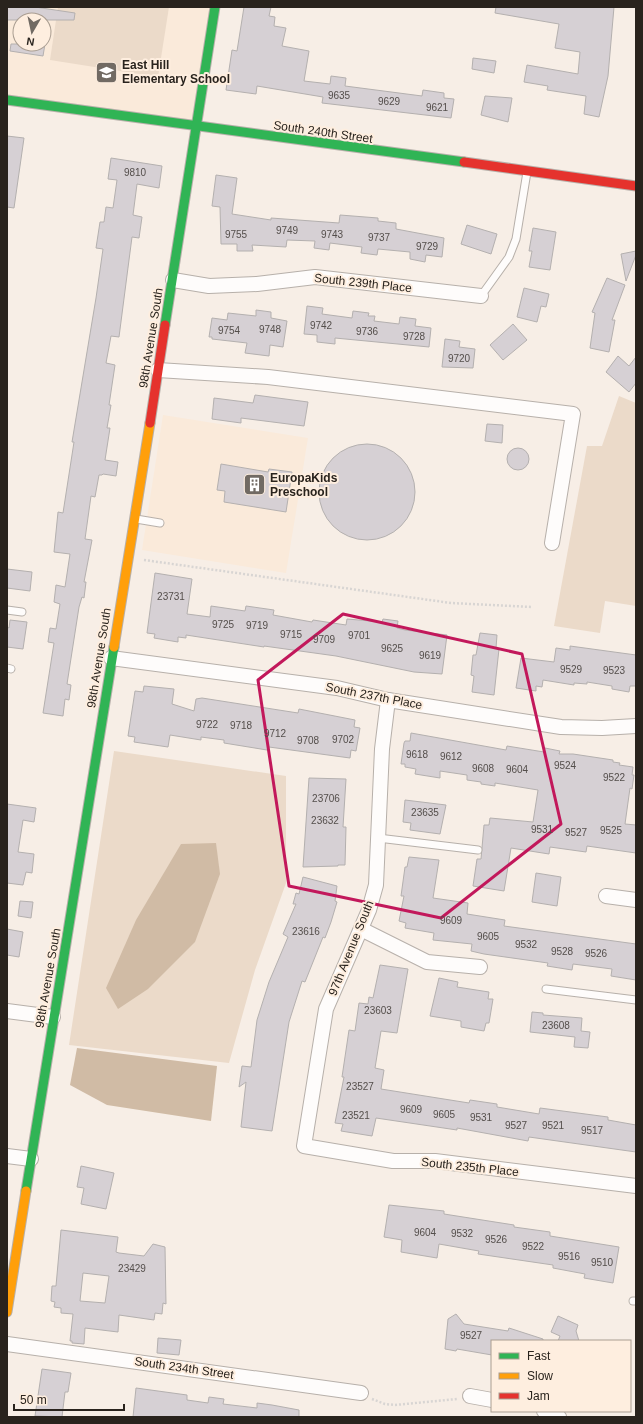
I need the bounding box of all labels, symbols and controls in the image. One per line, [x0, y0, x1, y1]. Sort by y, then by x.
north arrow [12, 12, 52, 52]
text: N [26, 35, 35, 48]
place label: East Hill Elementary School [122, 58, 230, 86]
school or university icon: East Hill Elementary School [93, 59, 119, 85]
house number: 9635 [328, 90, 351, 101]
house number: 9629 [378, 96, 401, 107]
house number: 9621 [426, 102, 449, 113]
street label: South 240th Street [272, 118, 374, 146]
house number: 9810 [124, 167, 147, 178]
house number: 9749 [276, 225, 299, 236]
house number: 9755 [225, 229, 248, 240]
house number: 9743 [321, 229, 344, 240]
house number: 9737 [368, 232, 391, 243]
house number: 9729 [416, 241, 439, 252]
street label: South 239th Place [313, 271, 413, 295]
street label: 98th Avenue South [136, 287, 166, 389]
house number: 9742 [310, 320, 333, 331]
house number: 9748 [259, 324, 282, 335]
house number: 9754 [218, 325, 241, 336]
house number: 9736 [356, 326, 379, 337]
house number: 9728 [403, 331, 426, 342]
house number: 9720 [448, 353, 471, 364]
place label: EuropaKids Preschool [270, 471, 338, 499]
building icon: EuropaKids Preschool [241, 472, 267, 498]
house number: 23731 [157, 591, 185, 602]
street label: 98th Avenue South [84, 607, 114, 709]
house number: 9725 [212, 619, 235, 630]
house number: 9719 [246, 620, 269, 631]
house number: 9715 [280, 629, 303, 640]
house number: 9701 [348, 630, 371, 641]
house number: 9709 [313, 634, 336, 645]
house number: 9625 [381, 643, 404, 654]
house number: 9619 [419, 650, 442, 661]
house number: 9529 [560, 664, 583, 675]
house number: 9523 [603, 665, 626, 676]
street label: South 237th Place [325, 680, 424, 712]
house number: 9722 [196, 719, 219, 730]
house number: 9718 [230, 720, 253, 731]
house number: 9712 [264, 728, 287, 739]
house number: 9702 [332, 734, 355, 745]
house number: 9708 [297, 735, 320, 746]
house number: 9618 [406, 749, 429, 760]
house number: 9612 [440, 751, 463, 762]
house number: 9524 [554, 760, 577, 771]
house number: 9608 [472, 763, 495, 774]
house number: 9604 [506, 764, 529, 775]
house number: 9522 [603, 772, 626, 783]
house number: 23706 [312, 793, 340, 804]
house number: 23635 [411, 807, 439, 818]
house number: 23632 [311, 815, 339, 826]
house number: 9531 [531, 824, 554, 835]
house number: 9525 [600, 825, 623, 836]
house number: 9527 [565, 827, 588, 838]
street label: 97th Avenue South [326, 898, 376, 998]
house number: 9609 [440, 915, 463, 926]
house number: 23616 [292, 926, 320, 937]
street label: 98th Avenue South [32, 927, 64, 1029]
house number: 9605 [477, 931, 500, 942]
house number: 9532 [515, 939, 538, 950]
house number: 9528 [551, 946, 574, 957]
house number: 9526 [585, 948, 608, 959]
house number: 23603 [364, 1005, 392, 1016]
house number: 23608 [542, 1020, 570, 1031]
house number: 23527 [346, 1081, 374, 1092]
house number: 9609 [400, 1104, 423, 1115]
house number: 9605 [433, 1109, 456, 1120]
house number: 23521 [342, 1110, 370, 1121]
house number: 9531 [470, 1112, 493, 1123]
house number: 9527 [505, 1120, 528, 1131]
house number: 9521 [542, 1120, 565, 1131]
house number: 9517 [581, 1125, 604, 1136]
street label: South 235th Place [420, 1155, 520, 1179]
house number: 9604 [414, 1227, 437, 1238]
house number: 9532 [451, 1228, 474, 1239]
house number: 9526 [485, 1234, 508, 1245]
house number: 9522 [522, 1241, 545, 1252]
house number: 9516 [558, 1251, 581, 1262]
house number: 9510 [591, 1257, 614, 1268]
house number: 23429 [118, 1263, 146, 1274]
house number: 9527 [460, 1330, 483, 1341]
legend [491, 1340, 631, 1412]
text: Fast [527, 1349, 551, 1363]
street label: South 234th Street [133, 1354, 235, 1382]
text: Slow [527, 1369, 553, 1383]
scale bar [14, 1386, 124, 1412]
text: Jam [527, 1389, 550, 1403]
text: 50 m [20, 1393, 47, 1407]

